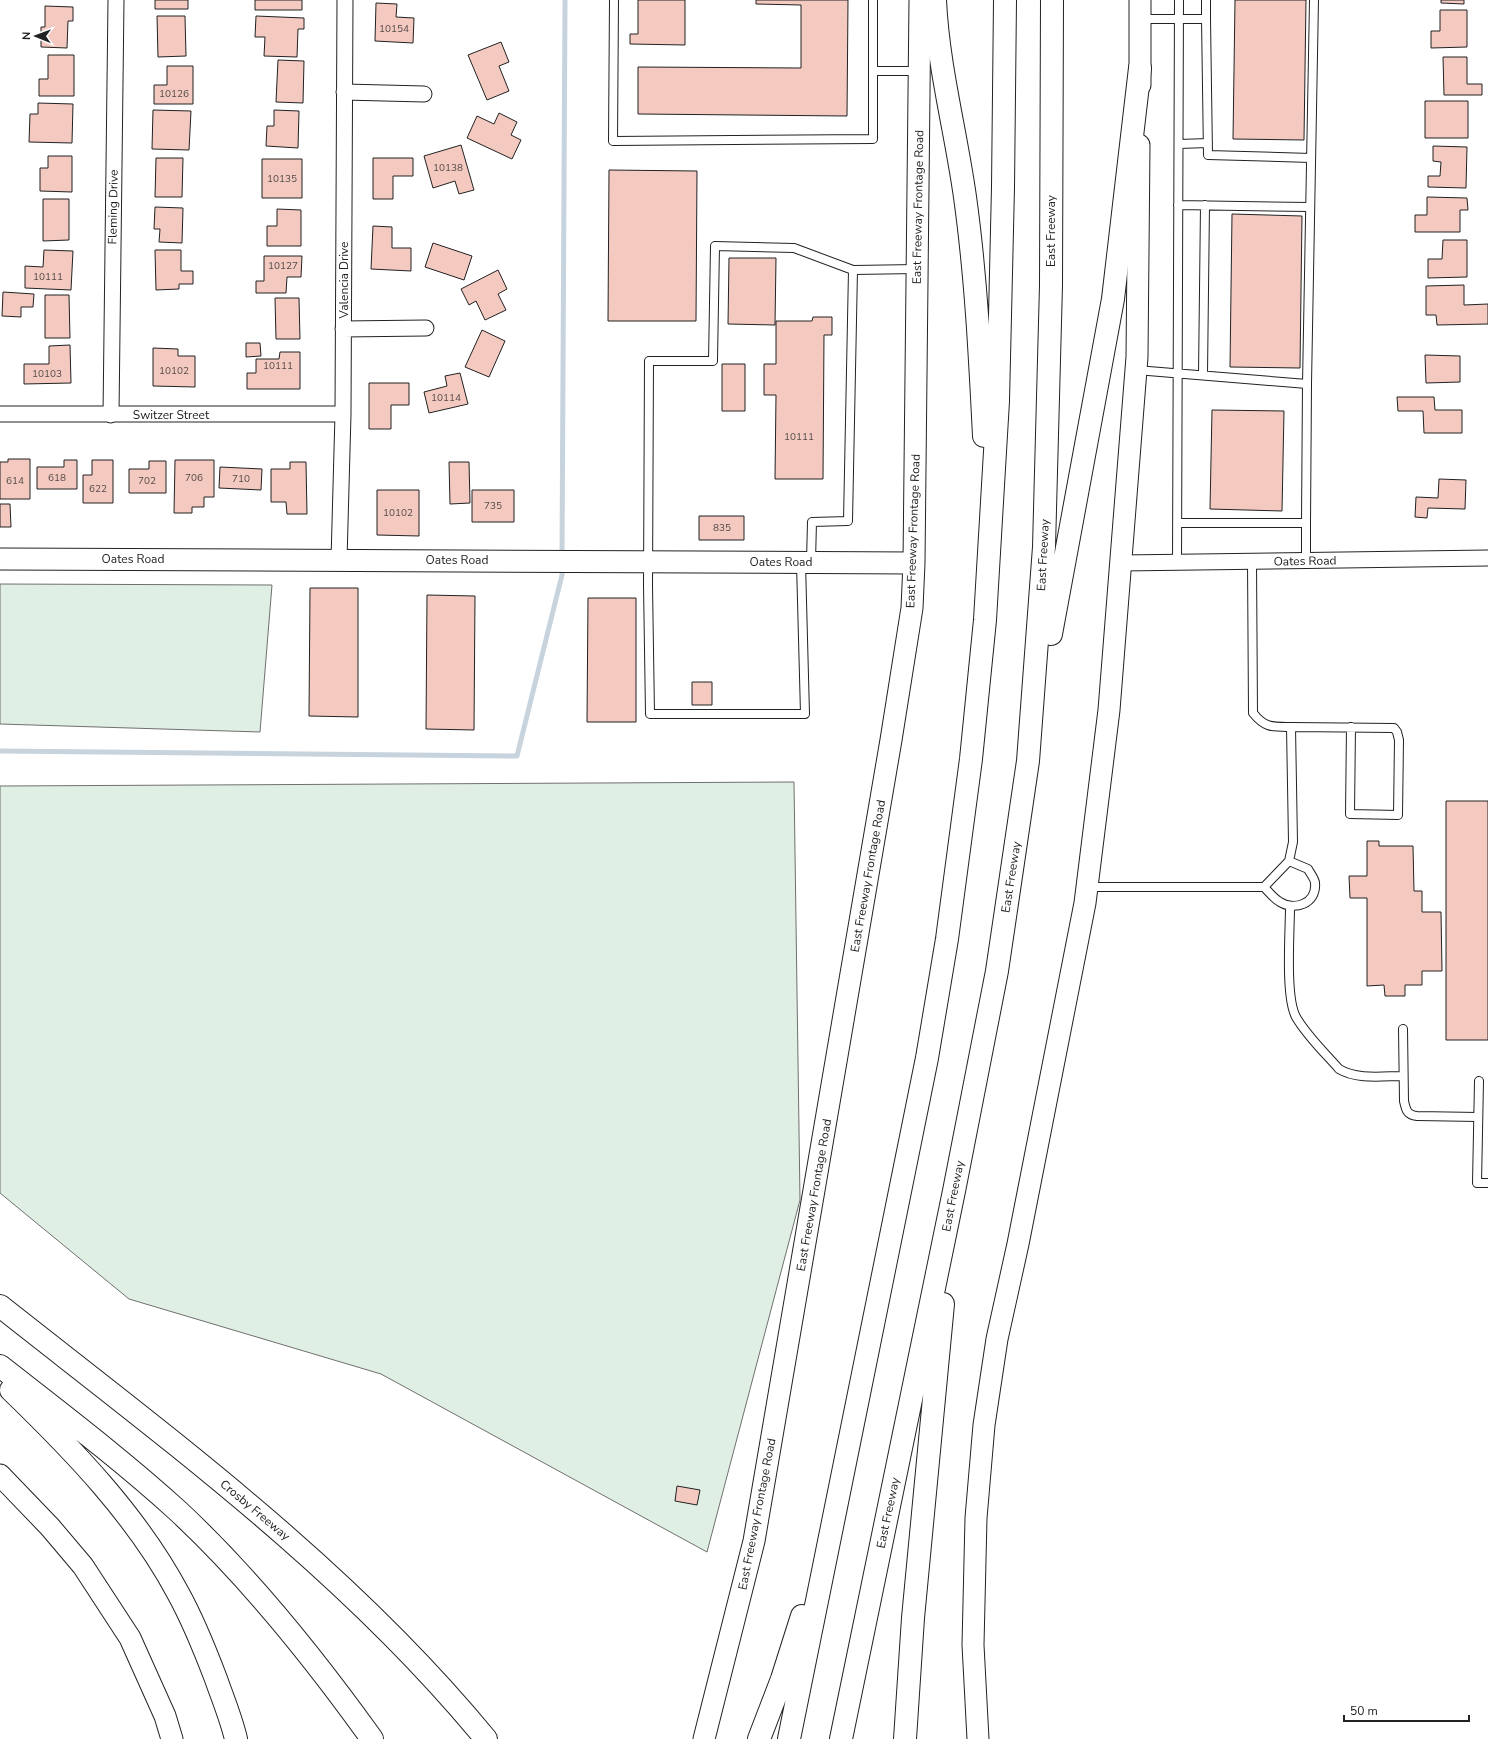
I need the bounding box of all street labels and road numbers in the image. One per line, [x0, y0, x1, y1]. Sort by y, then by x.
street label: East Freeway Frontage Road [909, 130, 927, 284]
street label: Fleming Drive [104, 169, 122, 245]
street label: East Freeway [1043, 194, 1059, 267]
street label: Valencia Drive [336, 242, 352, 319]
street label: Switzer Street [133, 407, 210, 423]
street label: East Freeway Frontage Road [902, 454, 924, 608]
street label: East Freeway [1033, 518, 1053, 591]
street label: Oates Road [102, 551, 164, 567]
street label: Oates Road [426, 552, 488, 568]
street label: Oates Road [1273, 552, 1337, 570]
street label: Oates Road [750, 554, 812, 570]
street label: East Freeway Frontage Road [847, 799, 889, 953]
street label: East Freeway [997, 839, 1025, 914]
street label: East Freeway Frontage Road [793, 1118, 835, 1272]
street label: East Freeway [938, 1158, 968, 1233]
street label: East Freeway Frontage Road [734, 1437, 780, 1591]
street label: East Freeway [873, 1475, 903, 1550]
street label: Crosby Freeway [217, 1476, 294, 1545]

